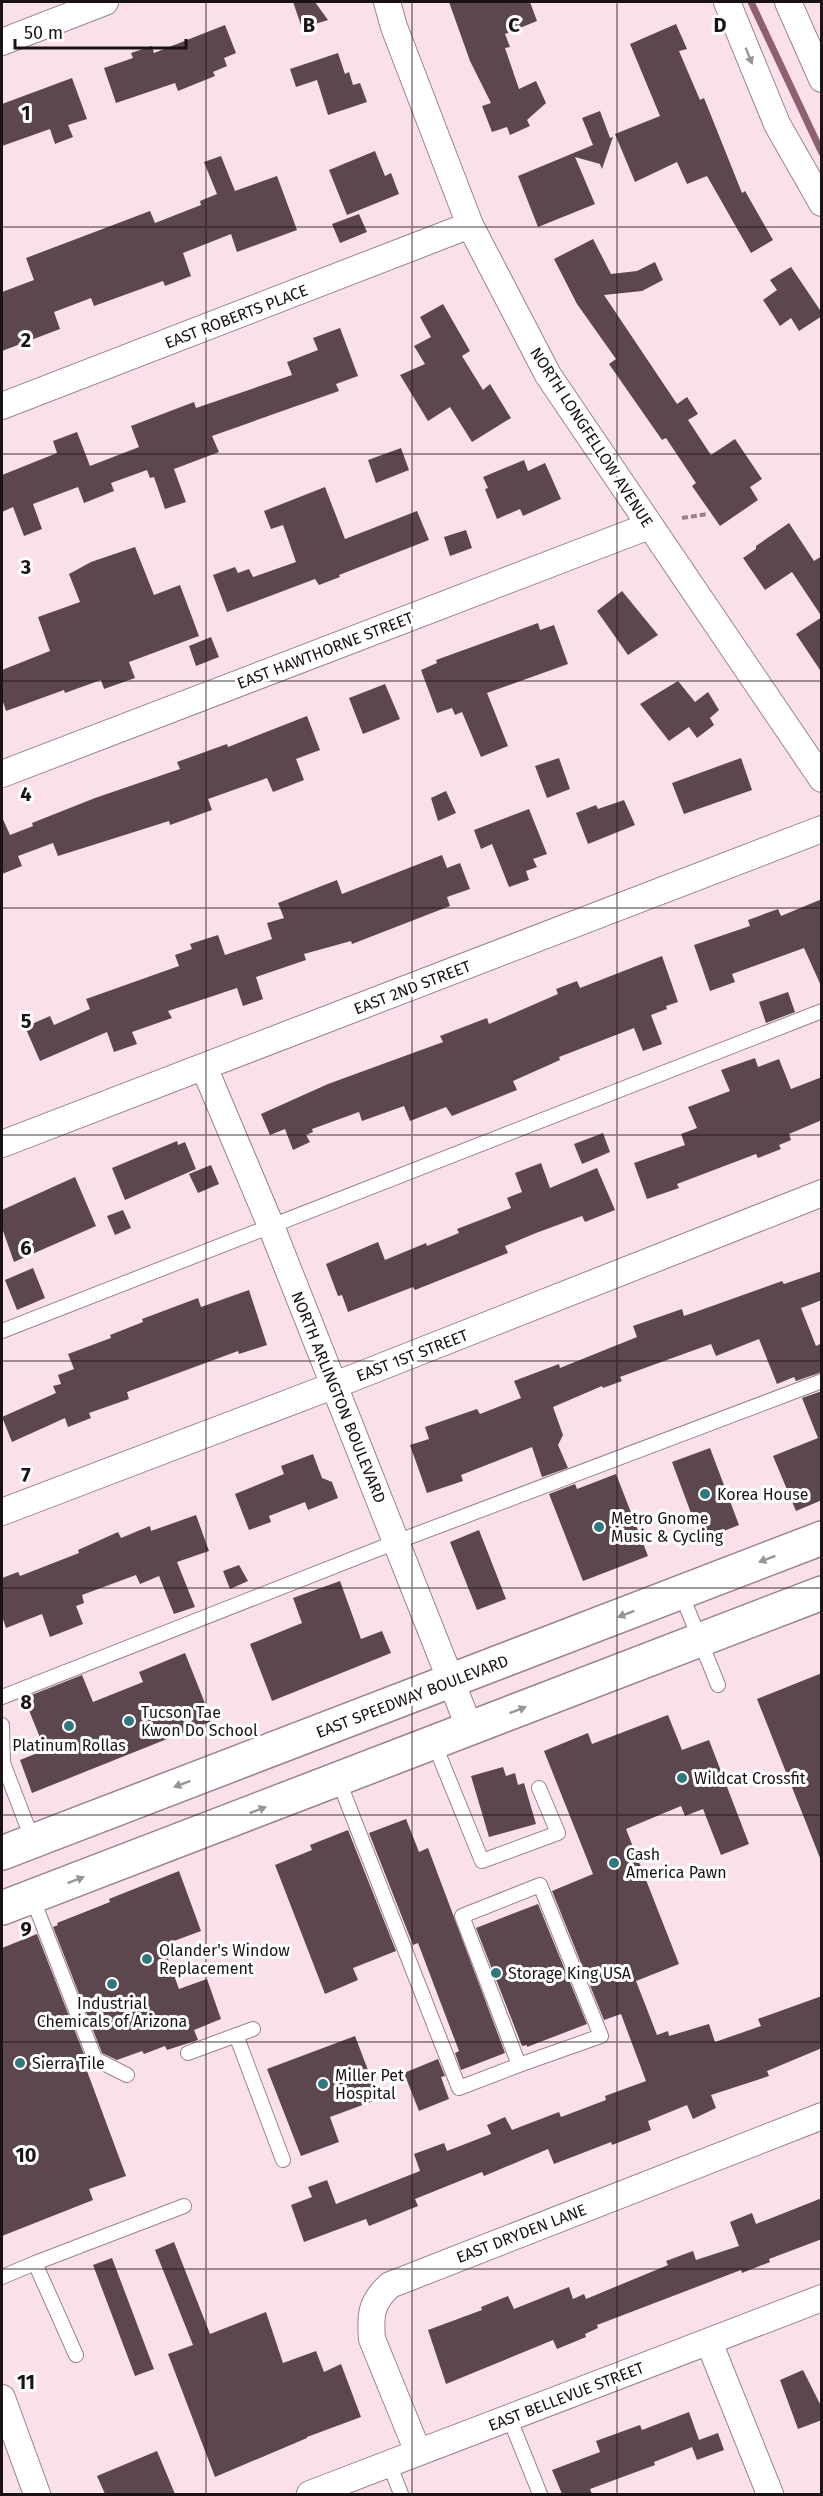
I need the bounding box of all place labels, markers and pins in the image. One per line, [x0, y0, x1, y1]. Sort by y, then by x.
place label: Korea House [717, 1485, 808, 1504]
marker: Korea House [698, 1487, 712, 1501]
place label: Metro Gnome Music & Cycling [611, 1509, 724, 1546]
marker: Metro Gnome Music & Cycling [592, 1520, 606, 1534]
place label: Tucson Tae Kwon Do School [141, 1703, 258, 1740]
marker: Tucson Tae Kwon Do School [122, 1714, 136, 1728]
marker: Platinum Rollas [62, 1719, 76, 1733]
place label: Platinum Rollas [12, 1736, 126, 1755]
place label: Wildcat Crossfit [694, 1769, 806, 1788]
marker: Wildcat Crossfit [675, 1771, 689, 1785]
place label: Cash America Pawn [626, 1845, 727, 1882]
marker: Cash America Pawn [607, 1856, 621, 1870]
place label: Olander's Window Replacement [159, 1941, 290, 1978]
marker: Olander's Window Replacement [140, 1952, 154, 1966]
place label: Storage King USA [508, 1964, 632, 1983]
marker: Storage King USA [489, 1966, 503, 1980]
marker: Industrial Chemicals of Arizona [105, 1977, 119, 1991]
place label: Industrial Chemicals of Arizona [37, 1994, 187, 2031]
place label: Sierra Tile [32, 2054, 105, 2073]
marker: Sierra Tile [13, 2056, 27, 2070]
place label: Miller Pet Hospital [335, 2066, 404, 2103]
marker: Miller Pet Hospital [316, 2077, 330, 2091]

